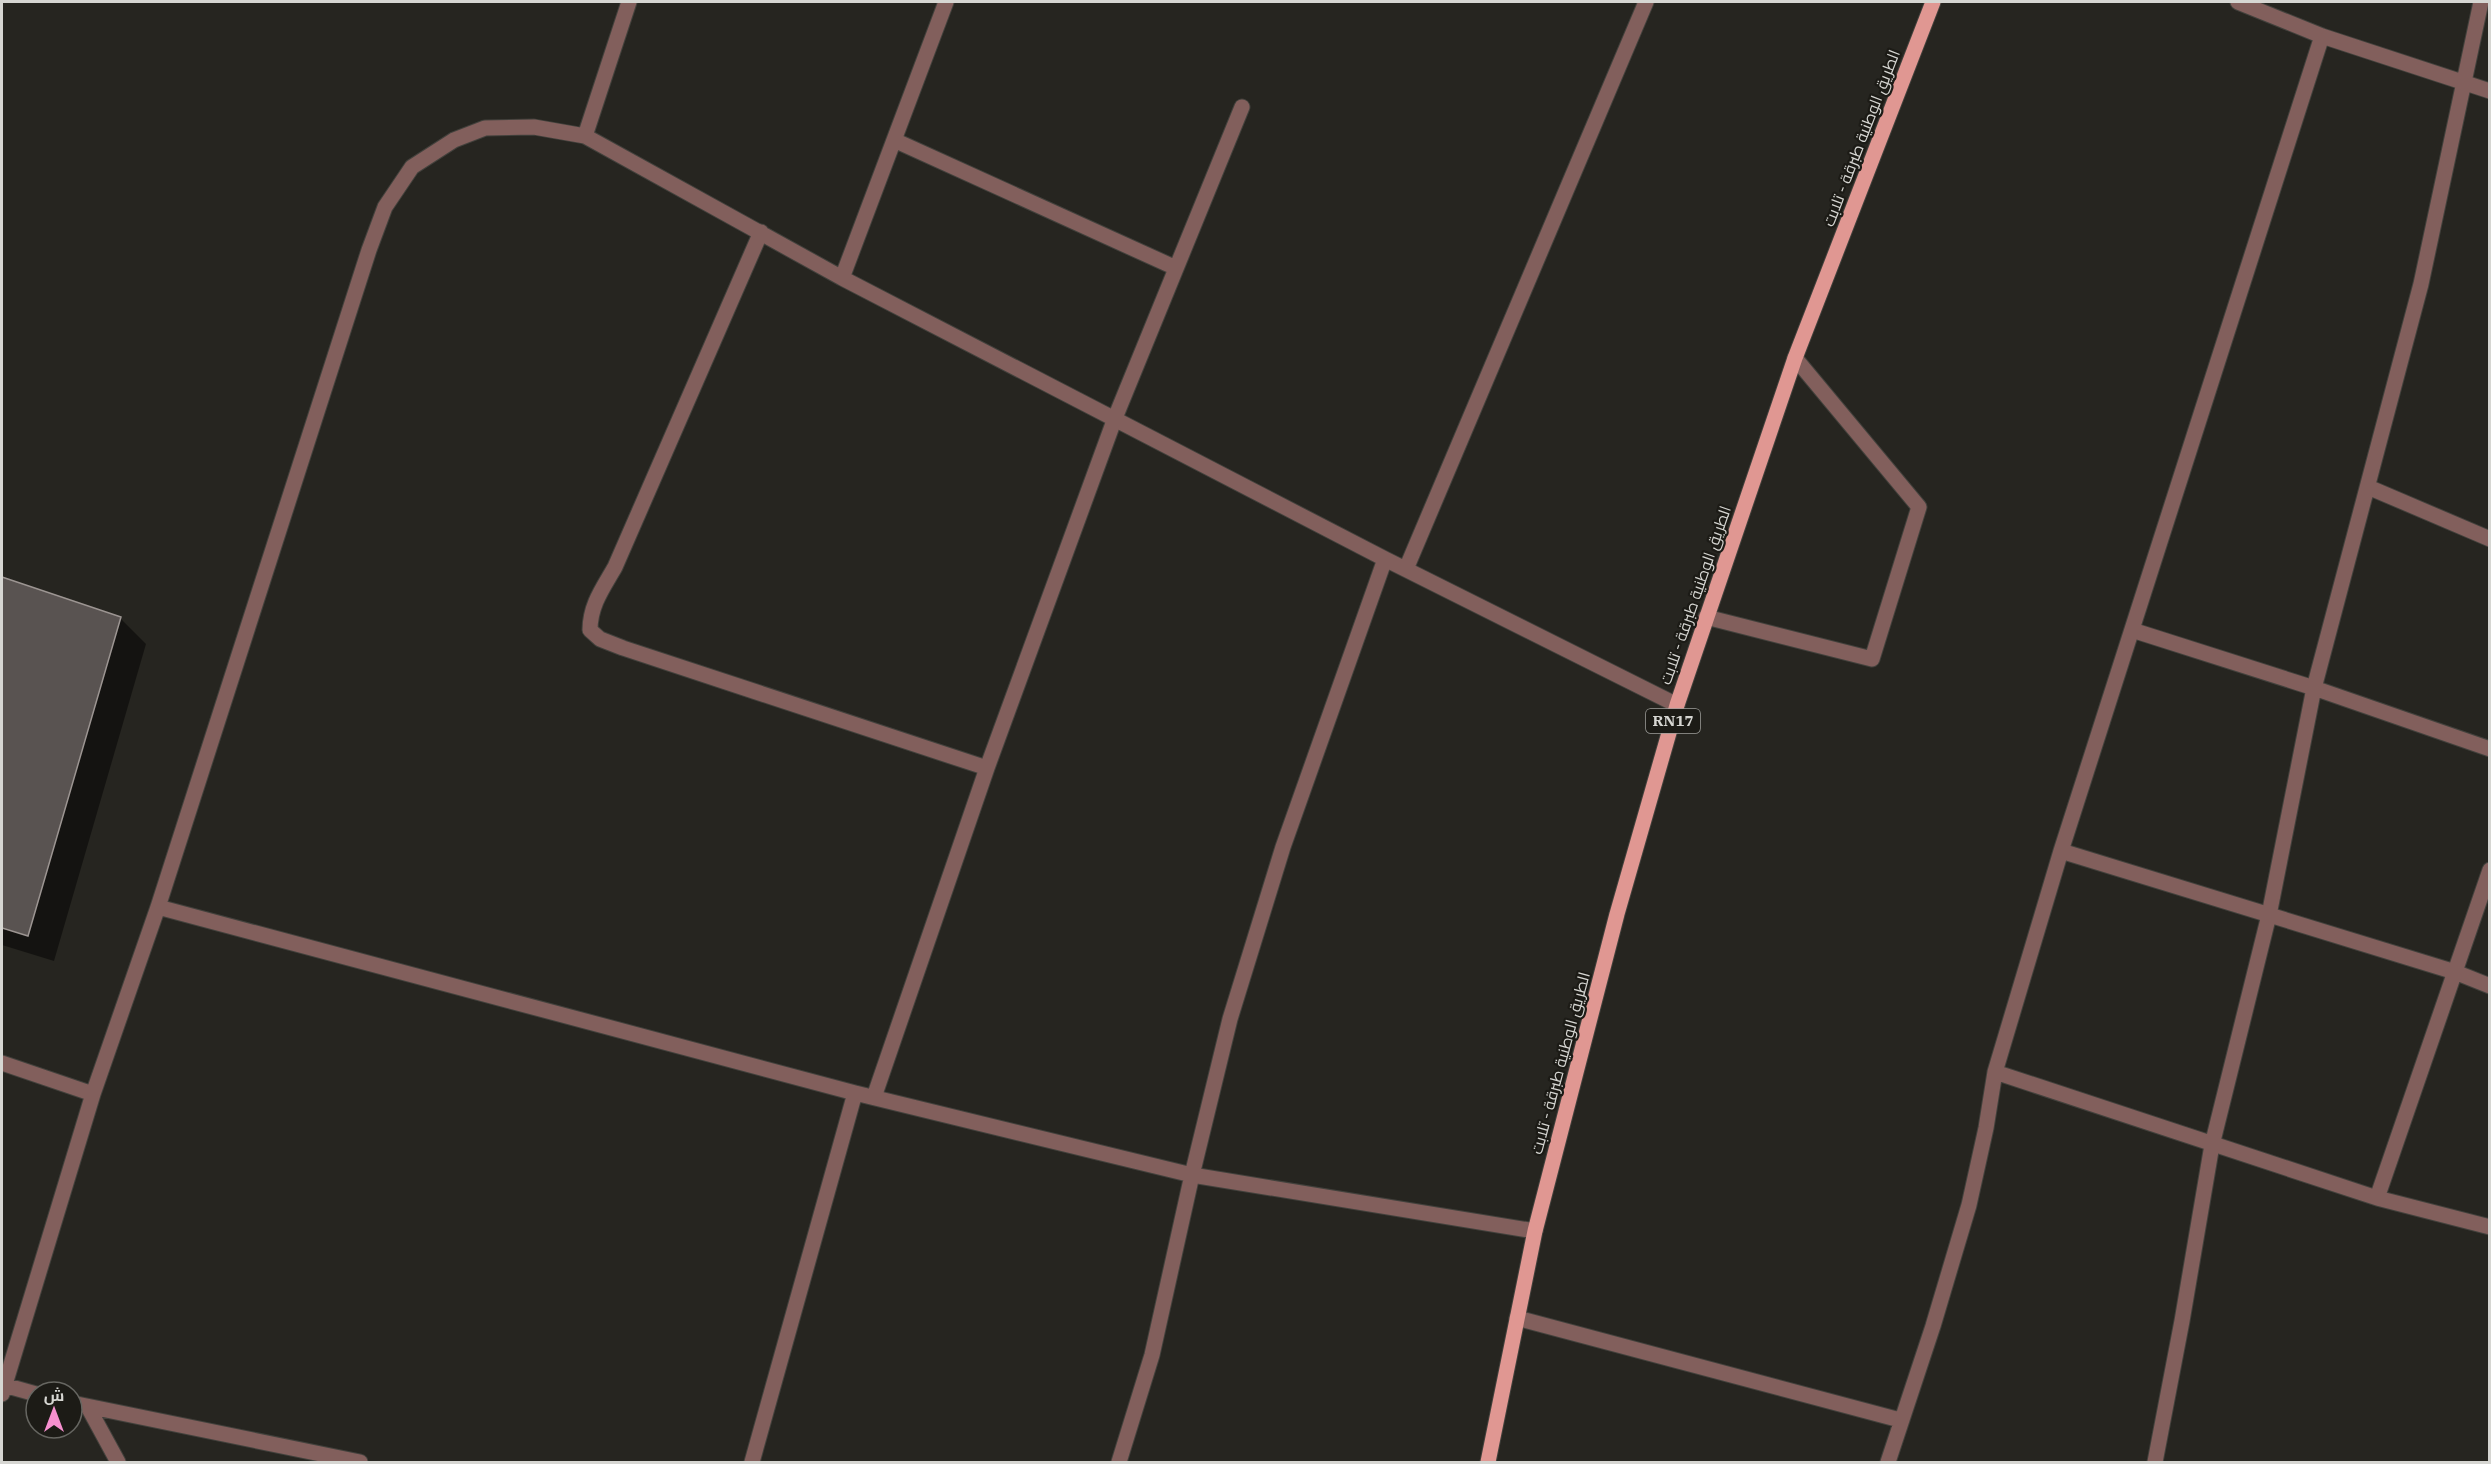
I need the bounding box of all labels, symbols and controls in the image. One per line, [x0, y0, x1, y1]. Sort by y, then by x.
street label: الطريق الوطنية طبرقة - تلابت [1818, 47, 1905, 230]
street label: الطريق الوطنية طبرقة - تلابت [1655, 503, 1736, 687]
road number: RN17 [1646, 709, 1700, 733]
street label: الطريق الوطنية طبرقة - تلابت [1526, 970, 1595, 1157]
north arrow [24, 1380, 84, 1440]
text: ش [44, 1385, 64, 1405]

